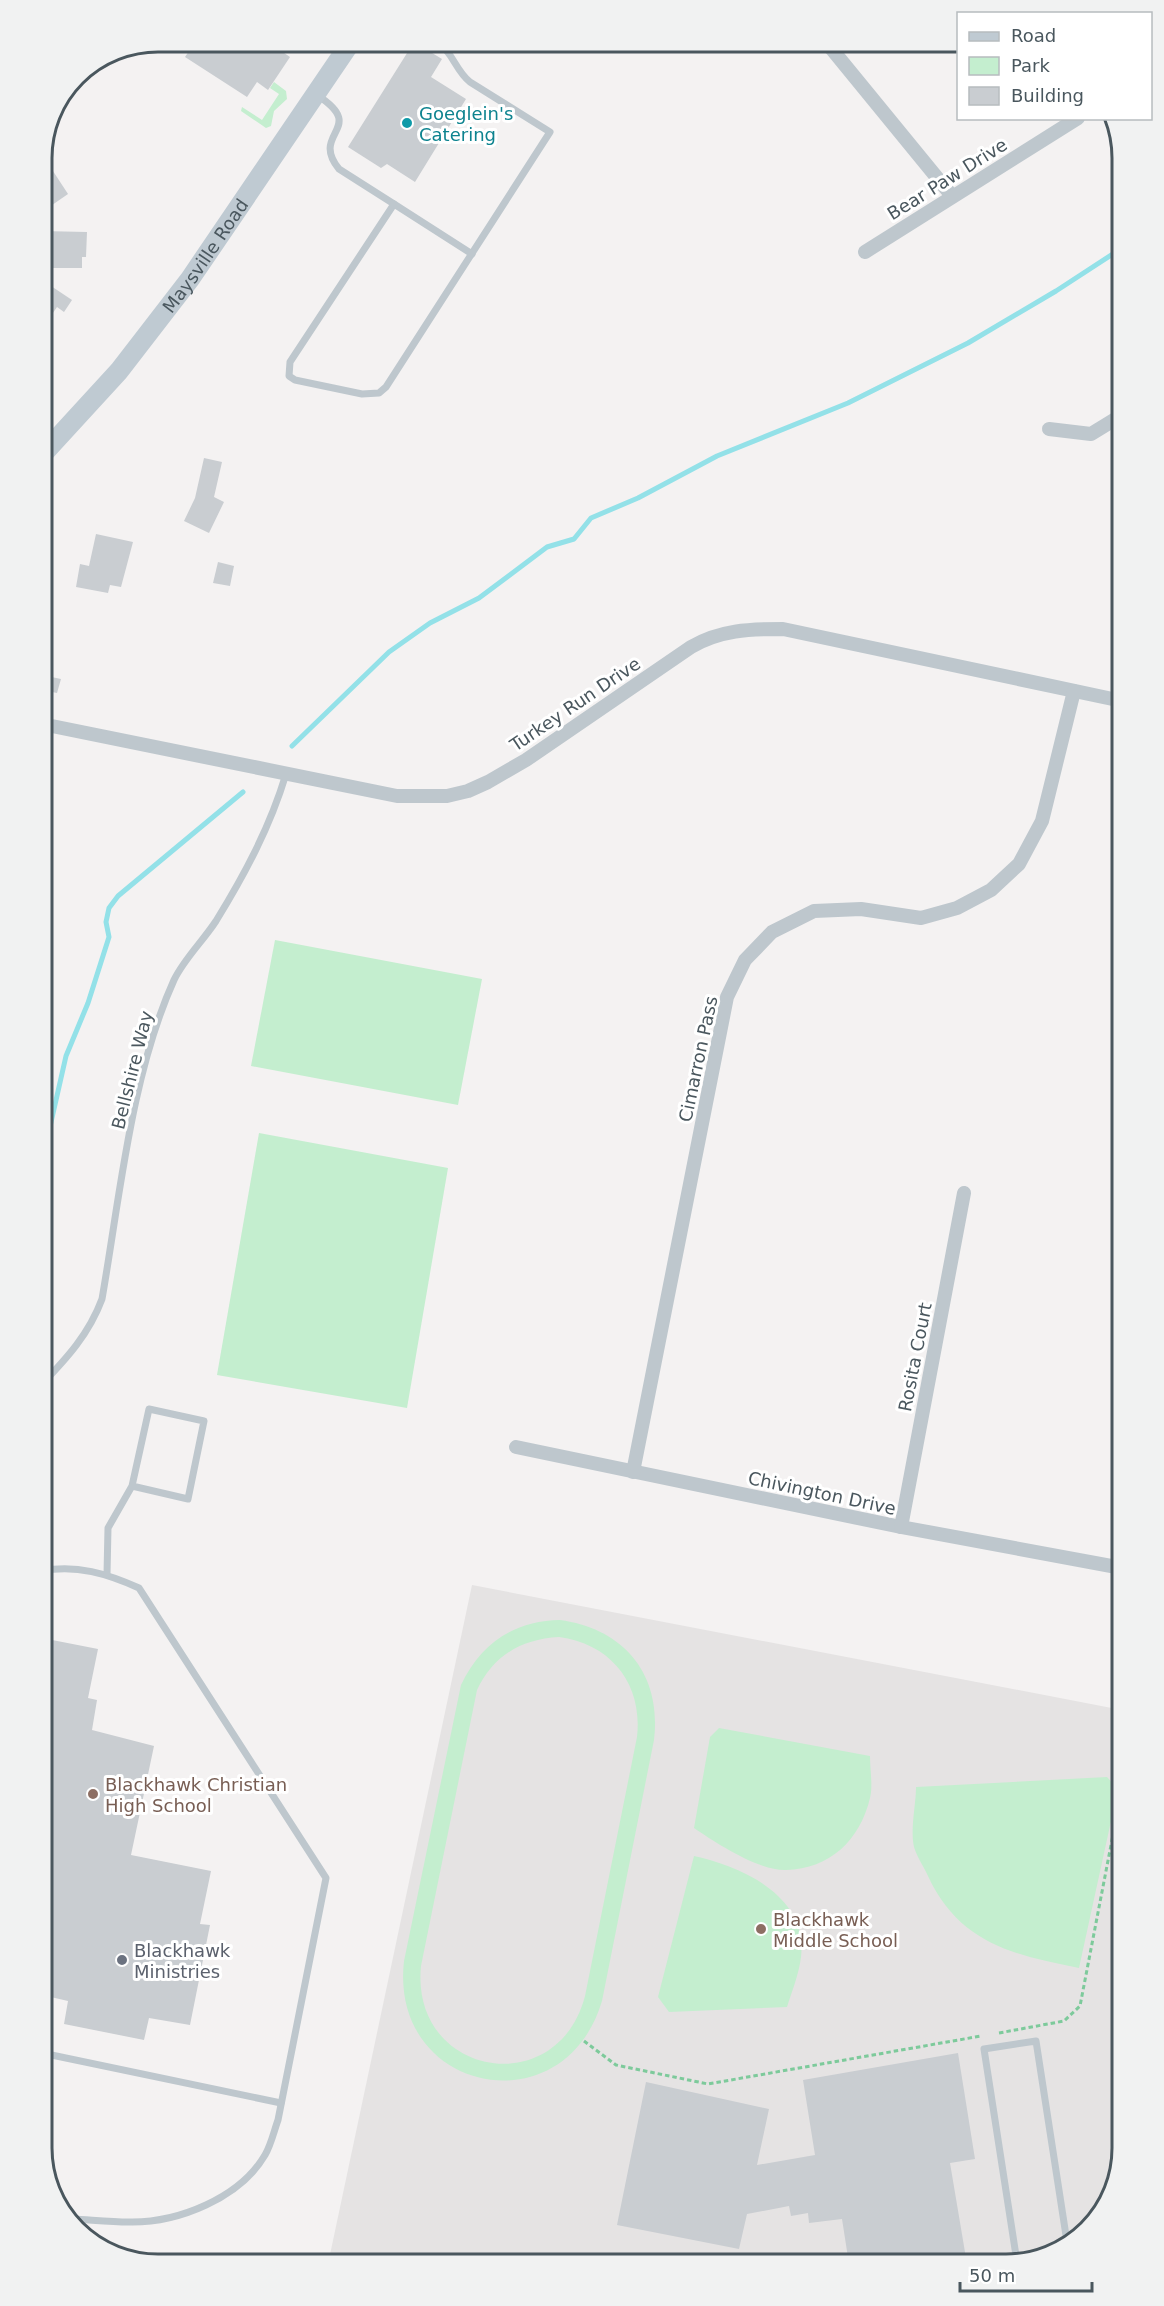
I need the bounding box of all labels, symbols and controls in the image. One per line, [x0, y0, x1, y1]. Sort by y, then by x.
legend [957, 12, 1152, 120]
text: Road [1011, 25, 1056, 46]
text: Park [1011, 55, 1050, 76]
text: Building [1011, 85, 1084, 106]
place label: Goeglein's Catering [419, 103, 513, 145]
marker: Goeglein's Catering [400, 116, 414, 130]
street label: Bear Paw Drive [883, 134, 1011, 224]
street label: Maysville Road [158, 195, 252, 317]
street label: Turkey Run Drive [505, 653, 644, 756]
street label: Cimarron Pass [674, 994, 722, 1124]
street label: Bellshire Way [107, 1008, 157, 1131]
street label: Rosita Court [894, 1301, 936, 1413]
street label: Chivington Drive [746, 1467, 898, 1519]
place label: Blackhawk Christian High School [105, 1774, 287, 1816]
marker: Blackhawk Christian High School [86, 1787, 100, 1801]
place label: Blackhawk Middle School [773, 1909, 898, 1951]
marker: Blackhawk Middle School [754, 1922, 768, 1936]
place label: Blackhawk Ministries [134, 1940, 231, 1982]
marker: Blackhawk Ministries [115, 1953, 129, 1967]
scale bar [960, 2255, 1092, 2293]
text: 50 m [969, 2265, 1015, 2286]

